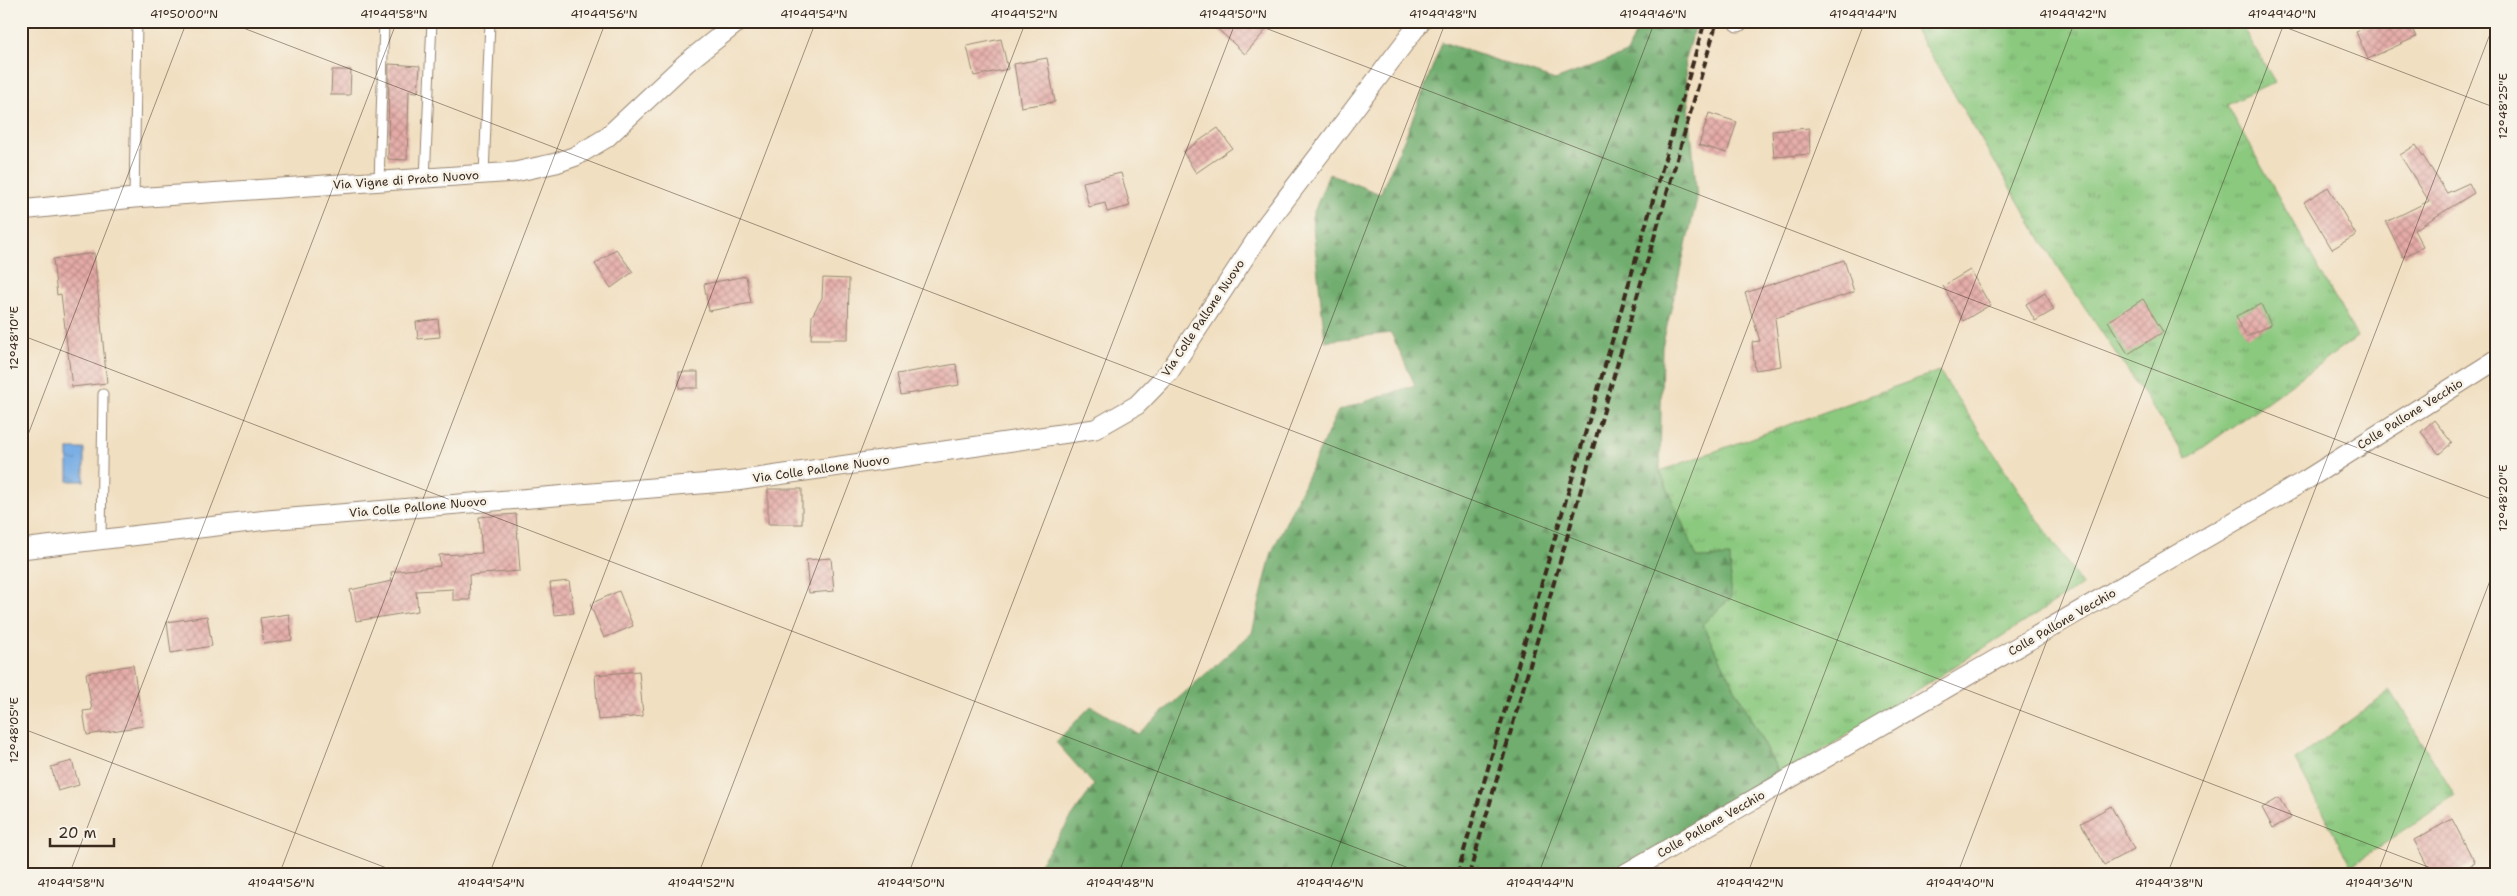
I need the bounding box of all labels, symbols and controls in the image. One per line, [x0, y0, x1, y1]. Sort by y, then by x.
text: 41°50'00"N [150, 6, 218, 22]
text: 41°49'58"N [360, 6, 428, 22]
text: 41°49'56"N [570, 6, 638, 22]
text: 41°49'54"N [780, 6, 848, 22]
text: 41°49'52"N [990, 6, 1058, 22]
text: 41°49'50"N [1199, 6, 1267, 22]
text: 41°49'48"N [1409, 6, 1477, 22]
text: 41°49'46"N [1619, 6, 1687, 22]
text: 41°49'44"N [1829, 6, 1897, 22]
text: 41°49'42"N [2039, 6, 2107, 22]
text: 41°49'40"N [2248, 6, 2316, 22]
text: 12°48'25"E [2495, 73, 2511, 139]
street label: Via Vigne di Prato Nuovo [332, 167, 480, 193]
street label: Via Colle Pallone Nuovo [1158, 256, 1248, 380]
text: 12°48'10"E [6, 306, 22, 370]
street label: Colle Pallone Vecchio [2354, 375, 2466, 453]
street label: Via Colle Pallone Nuovo [752, 451, 890, 487]
text: 12°48'20"E [2495, 465, 2511, 531]
street label: Via Colle Pallone Nuovo [349, 493, 487, 521]
street label: Colle Pallone Vecchio [2005, 585, 2119, 659]
text: 12°48'05"E [6, 697, 22, 763]
street label: Colle Pallone Vecchio [1654, 787, 1768, 861]
scale bar [50, 816, 114, 848]
text: 20 m [58, 823, 97, 843]
text: 41°49'58"N [37, 875, 105, 891]
text: 41°49'56"N [247, 875, 315, 891]
text: 41°49'54"N [457, 875, 525, 891]
text: 41°49'52"N [667, 875, 735, 891]
text: 41°49'50"N [877, 875, 945, 891]
text: 41°49'48"N [1086, 875, 1154, 891]
text: 41°49'46"N [1296, 875, 1364, 891]
text: 41°49'44"N [1506, 875, 1574, 891]
text: 41°49'42"N [1716, 875, 1784, 891]
text: 41°49'40"N [1926, 875, 1994, 891]
text: 41°49'38"N [2135, 875, 2203, 891]
text: 41°49'36"N [2345, 875, 2413, 891]

